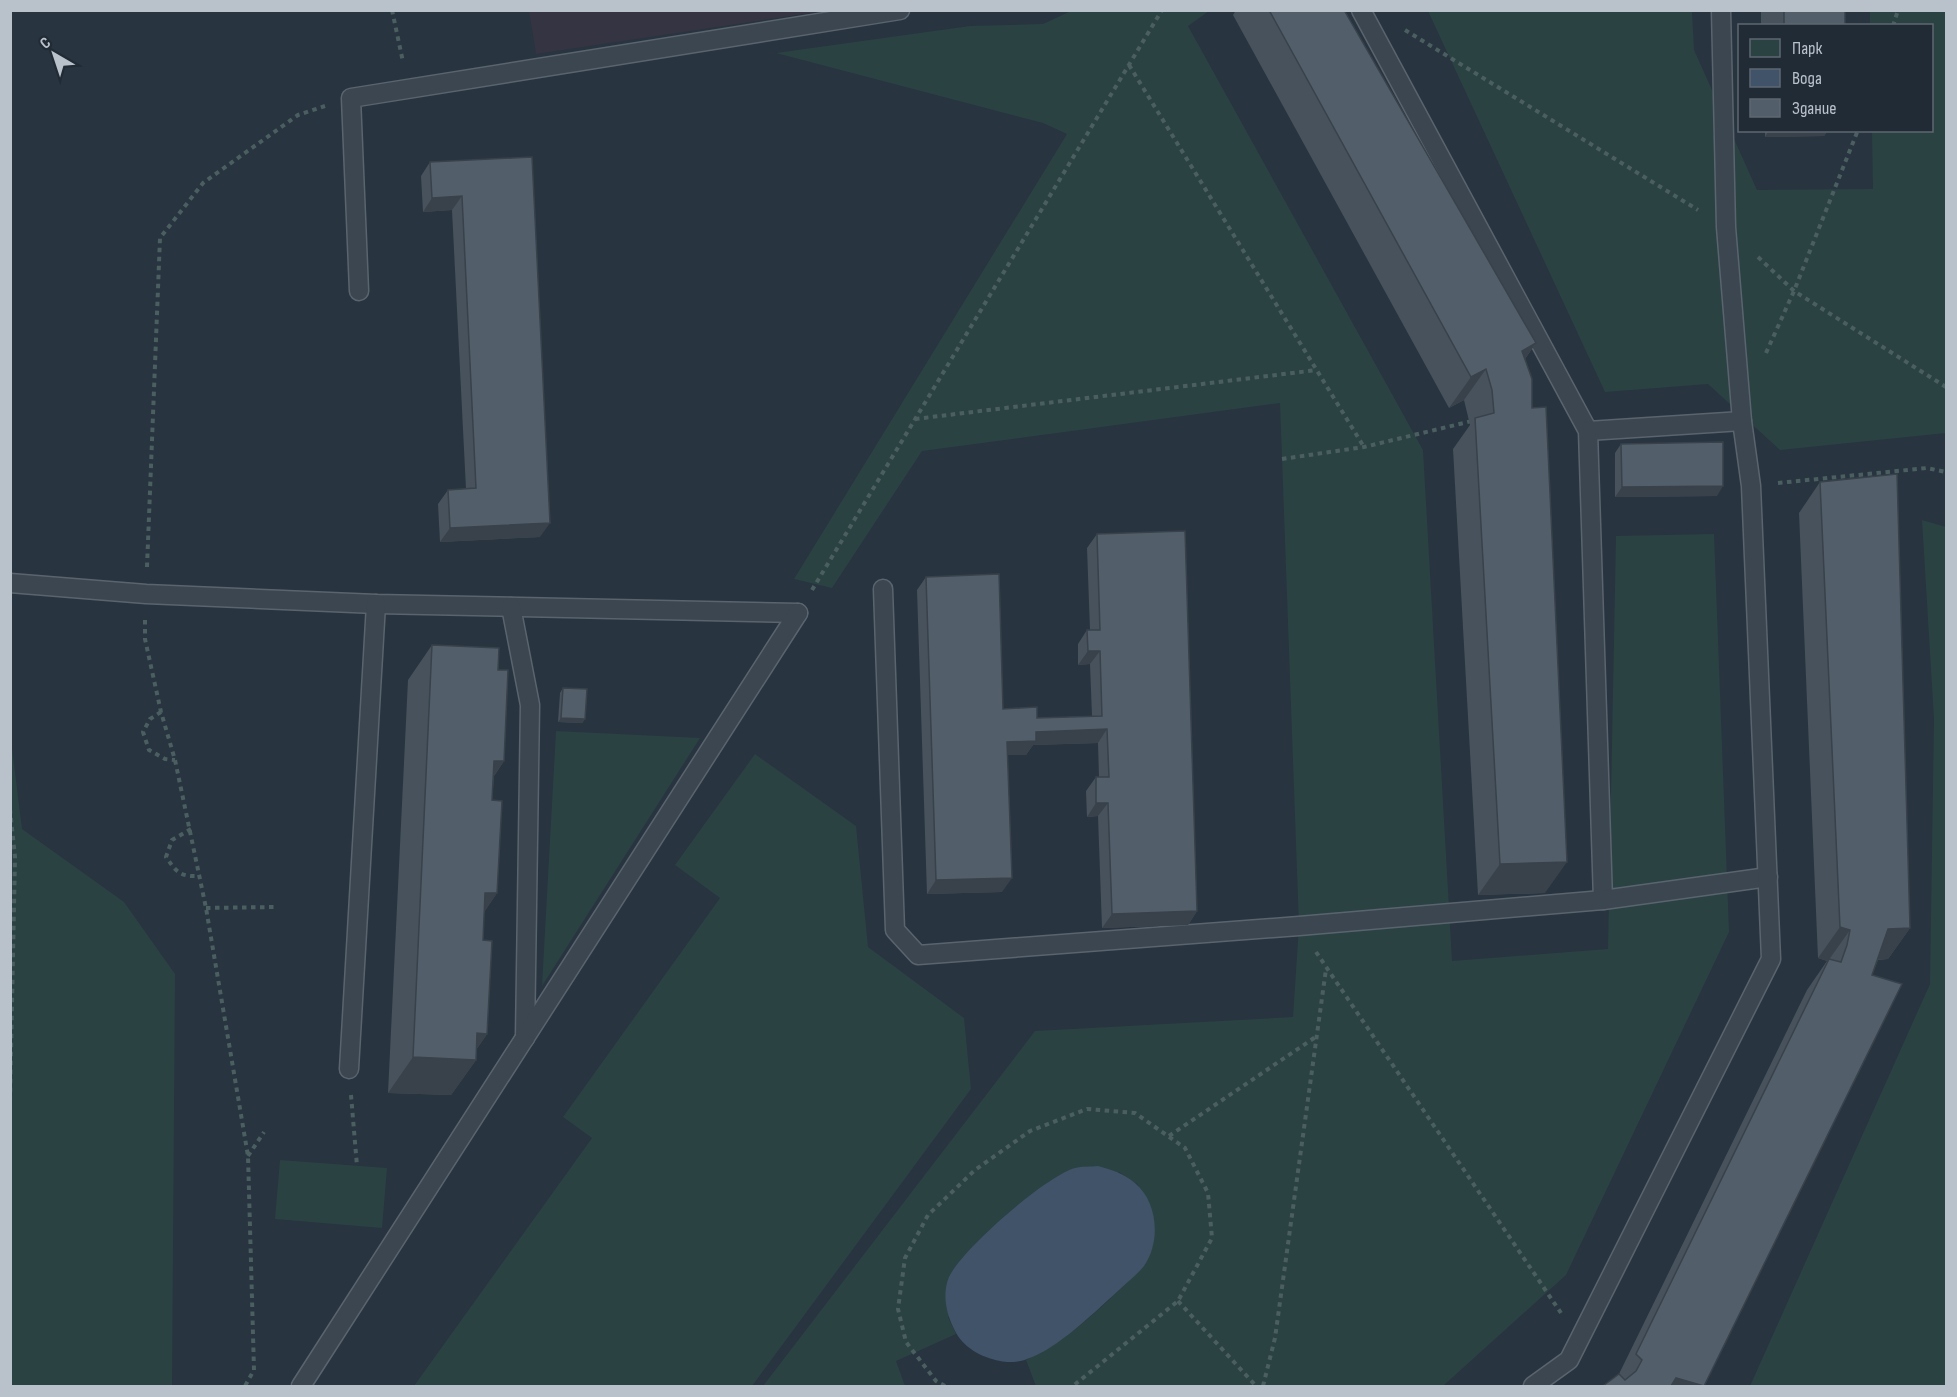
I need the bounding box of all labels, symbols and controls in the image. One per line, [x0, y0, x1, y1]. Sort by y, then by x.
north arrow [24, 24, 84, 84]
legend [1738, 24, 1933, 132]
text: С [36, 34, 55, 53]
text: Парк [1792, 38, 1823, 59]
text: Вода [1792, 68, 1822, 89]
text: Здание [1792, 98, 1837, 119]

